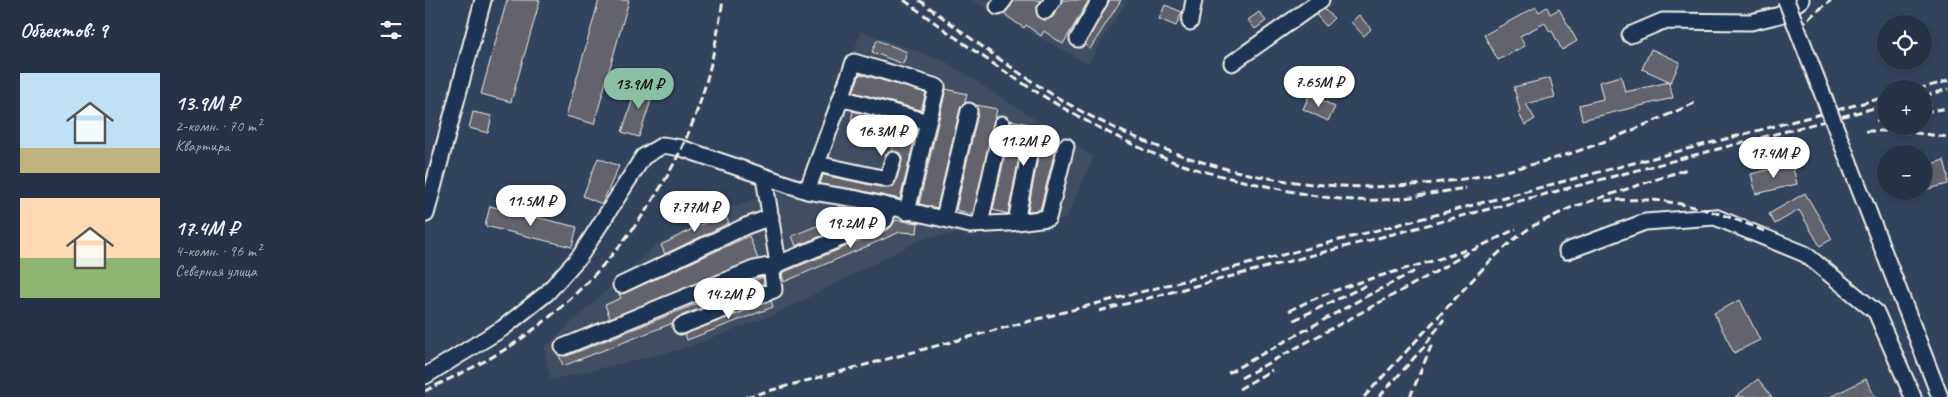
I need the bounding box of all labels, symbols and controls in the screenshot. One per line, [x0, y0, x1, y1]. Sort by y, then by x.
map controls [1877, 15, 1932, 200]
button: locate [1877, 15, 1932, 70]
icon: filters [377, 16, 405, 44]
text: Объектов: 9 [20, 17, 108, 43]
pin: 7.65M ₽ [1273, 66, 1365, 108]
pin: 13.9M ₽ [593, 68, 685, 110]
text: 7.65M ₽ [1295, 72, 1343, 92]
text: 13.9M ₽ [615, 74, 663, 94]
button: + [1877, 80, 1932, 135]
text: 13.9M ₽ [175, 90, 239, 116]
icon: home [60, 93, 120, 153]
pin: 16.3M ₽ [836, 114, 928, 157]
text: 2-комн. · 70 m² [175, 116, 261, 136]
text: 16.3M ₽ [858, 121, 906, 141]
pin: 11.2M ₽ [978, 124, 1070, 167]
text: 11.2M ₽ [1000, 131, 1048, 151]
text: Квартира [175, 136, 230, 156]
pin: 17.4M ₽ [1728, 136, 1820, 179]
text: 17.4M ₽ [1750, 143, 1798, 163]
button: − [1877, 145, 1932, 200]
pin: 11.5M ₽ [485, 184, 577, 227]
pin: 7.77M ₽ [649, 190, 741, 233]
text: 11.5M ₽ [507, 191, 555, 211]
text: 7.77M ₽ [671, 197, 719, 217]
pin: 19.2M ₽ [805, 206, 897, 249]
text: 19.2M ₽ [827, 213, 875, 233]
text: 17.4M ₽ [175, 215, 239, 241]
icon: home [60, 218, 120, 278]
text: 4-комн. · 96 m² [175, 241, 261, 261]
text: Северная улица [175, 261, 257, 281]
pin: 14.2M ₽ [683, 278, 775, 320]
text: 14.2M ₽ [705, 284, 753, 304]

